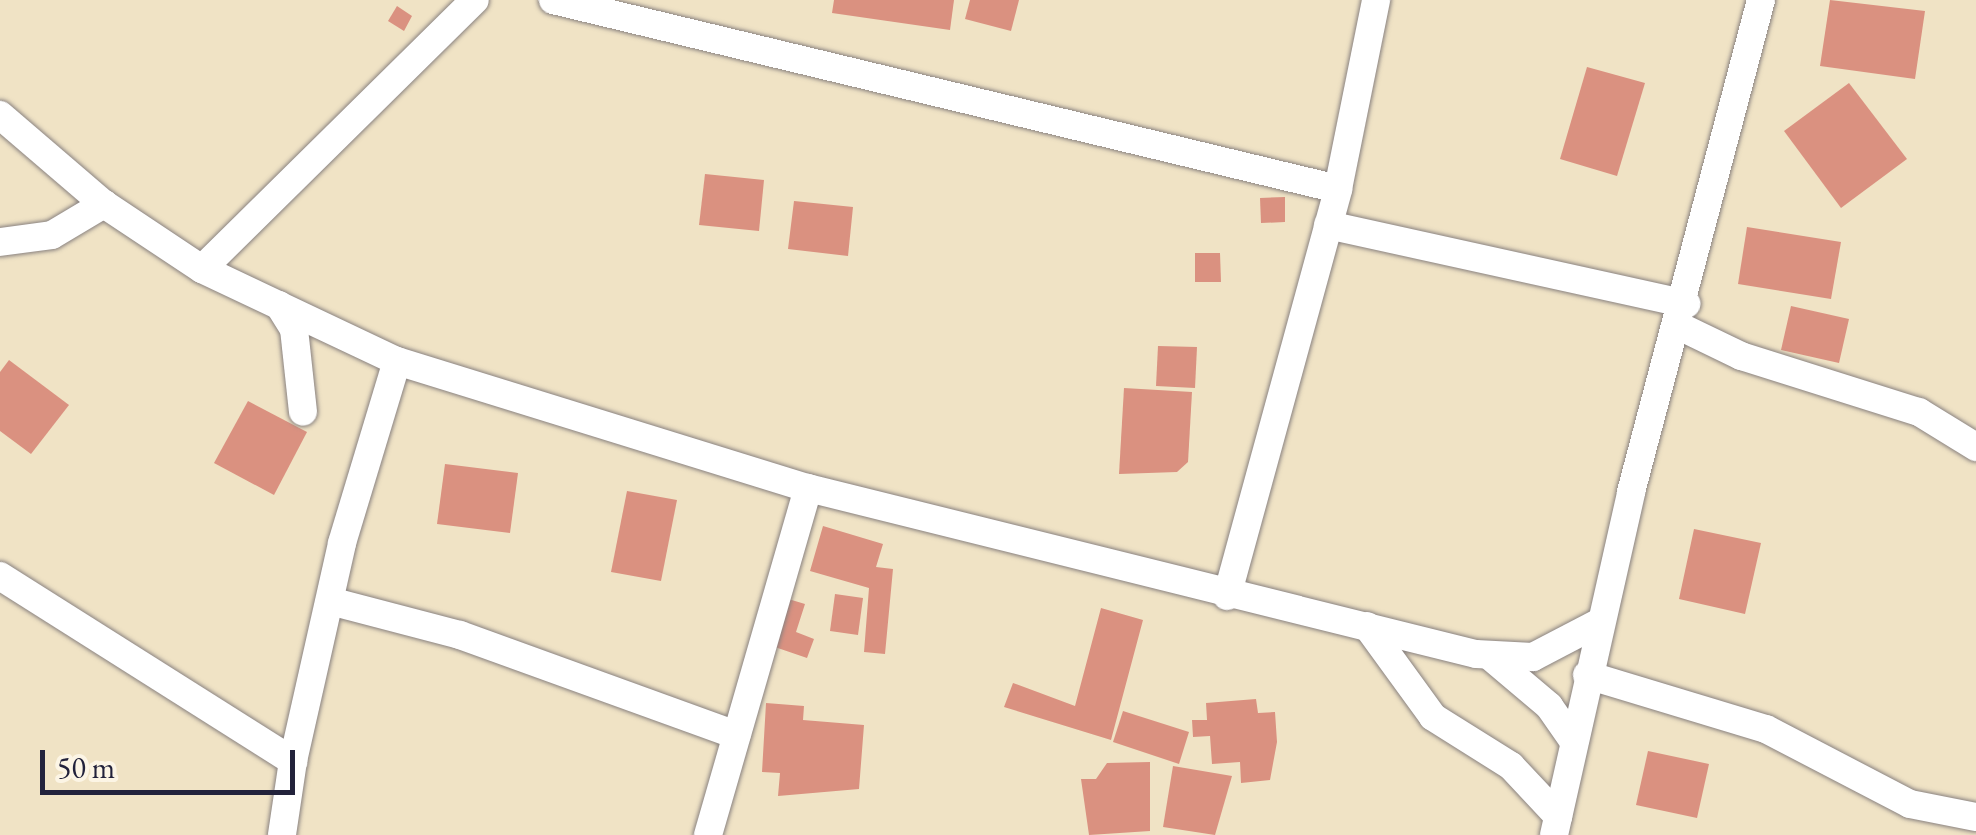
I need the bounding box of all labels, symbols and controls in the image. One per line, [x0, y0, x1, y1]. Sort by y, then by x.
scale bar [45, 730, 300, 792]
text: 50 m [57, 748, 115, 787]

